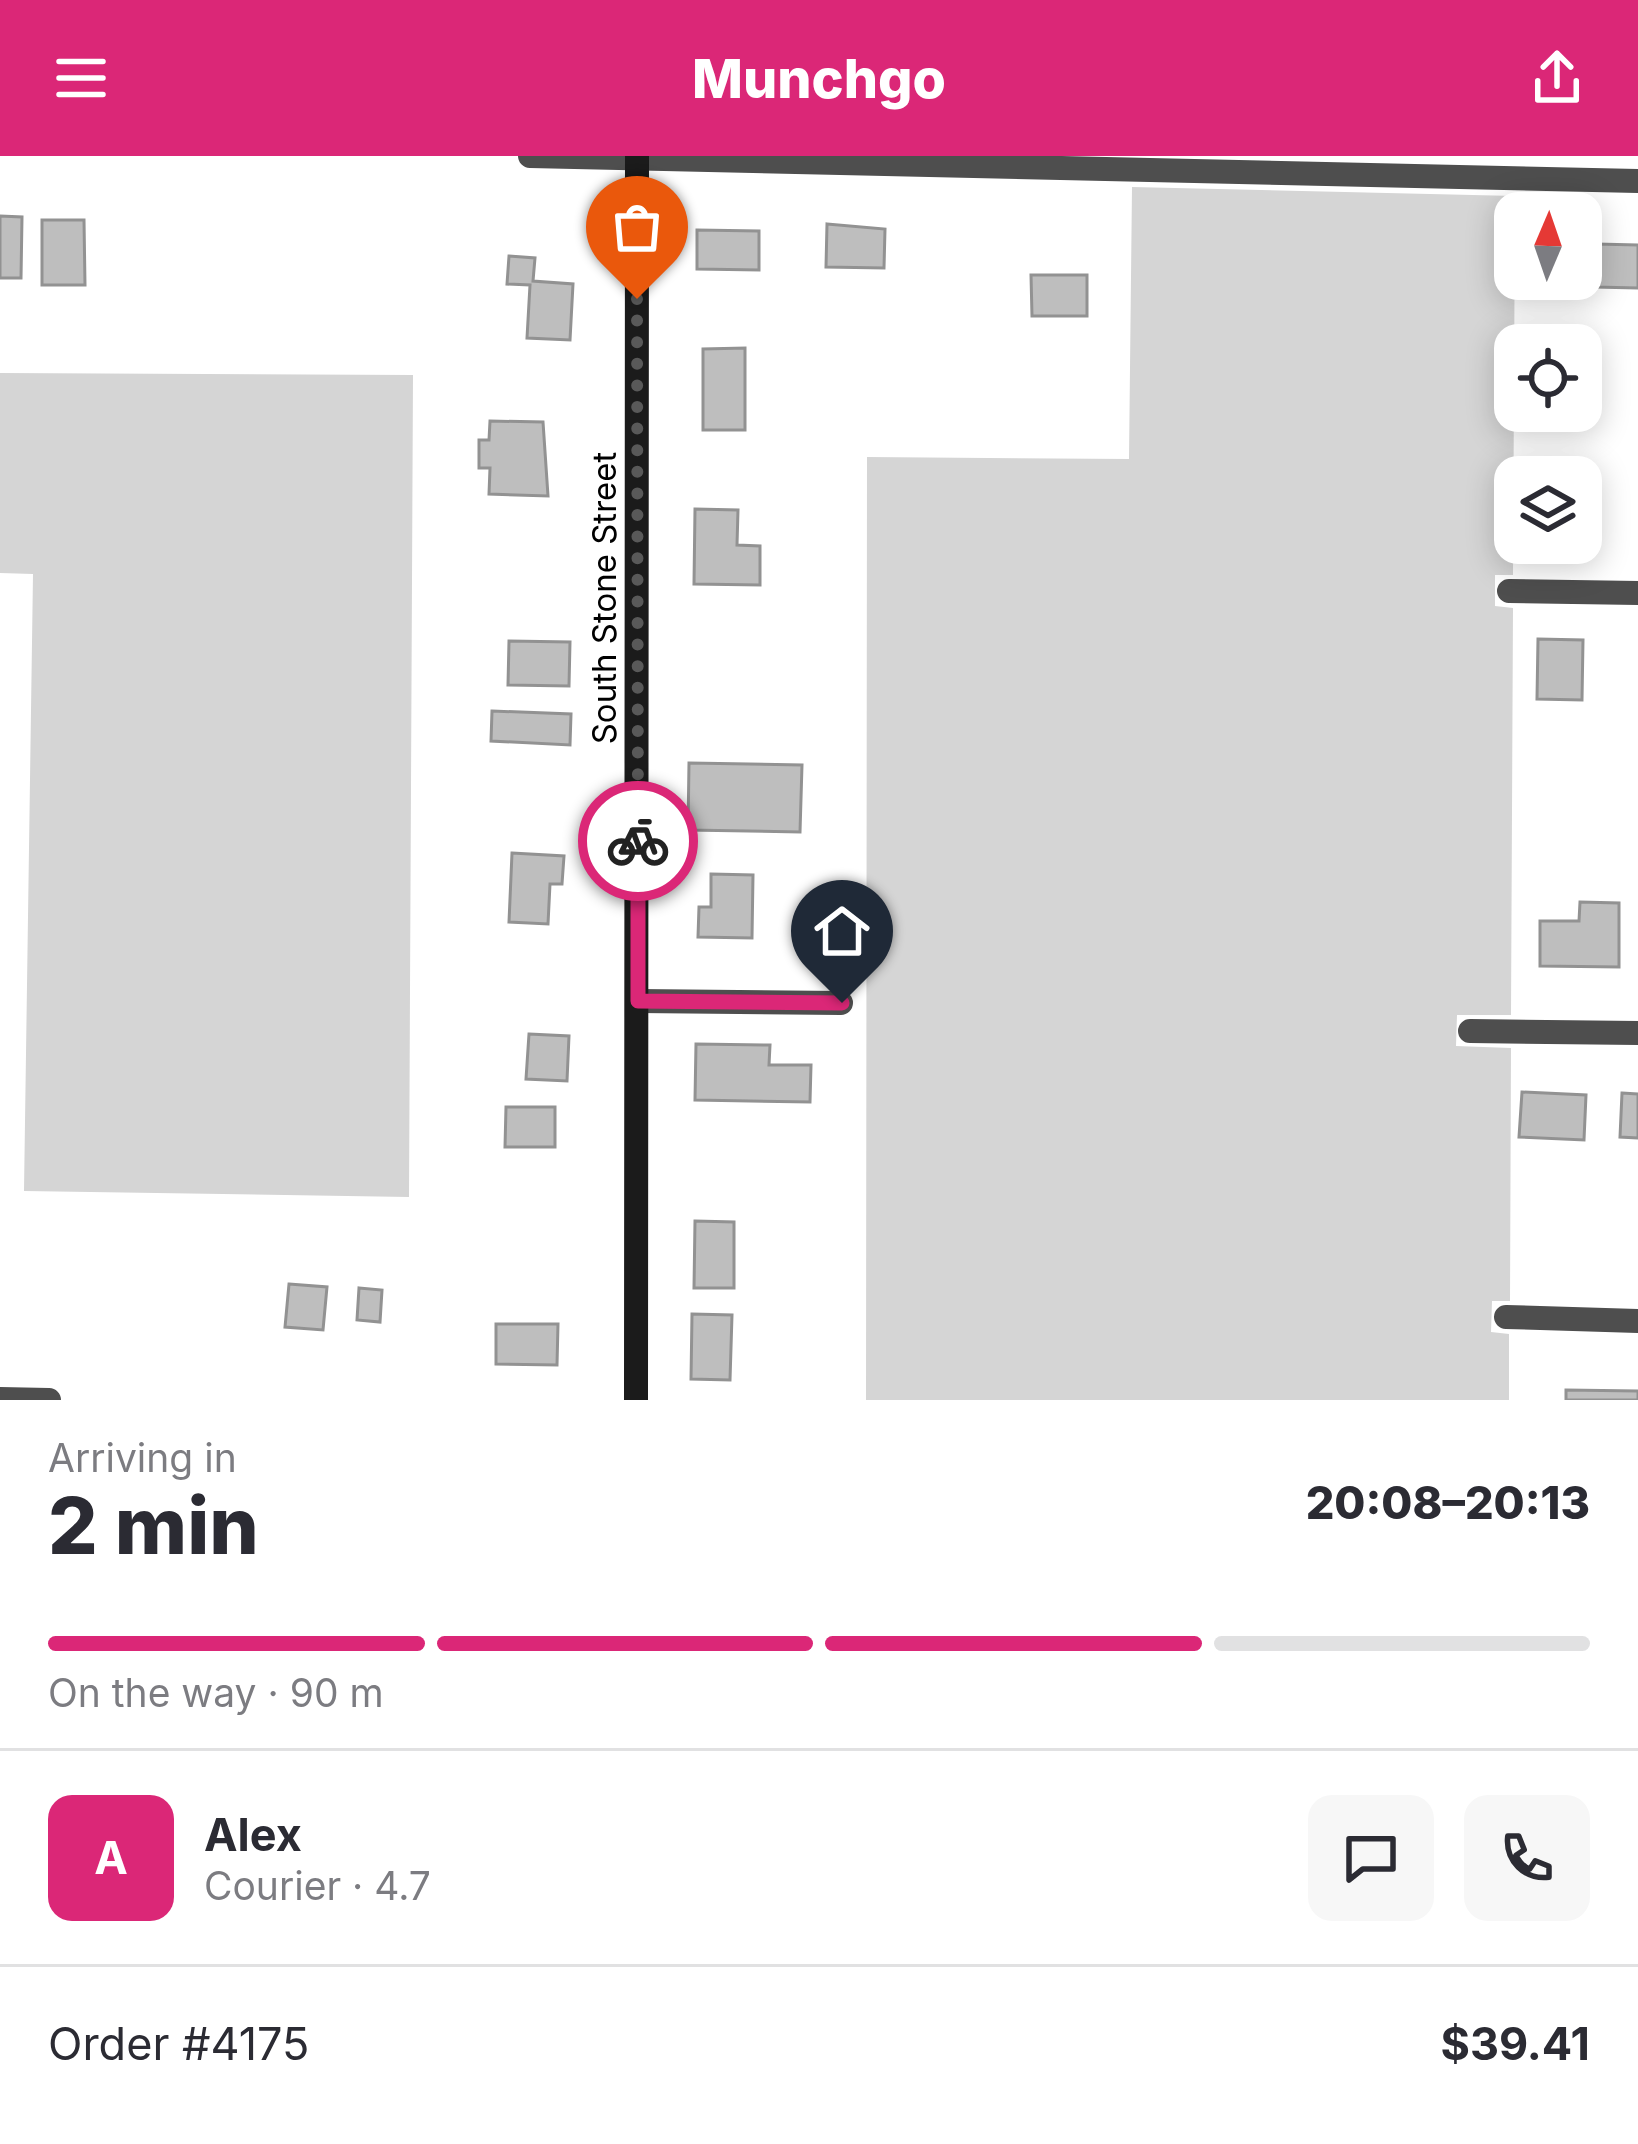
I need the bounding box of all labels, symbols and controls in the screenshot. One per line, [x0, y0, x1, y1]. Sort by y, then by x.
icon: menu [48, 45, 114, 111]
icon: share [1524, 45, 1590, 111]
text: Munchgo [692, 46, 946, 111]
pin [586, 176, 688, 299]
north arrow [1494, 192, 1602, 300]
map controls [1494, 192, 1602, 564]
icon: bag [604, 194, 670, 260]
button: locate [1494, 324, 1602, 432]
street label: South Stone Street [584, 451, 624, 744]
button: layers [1494, 456, 1602, 564]
courier [578, 781, 698, 901]
icon: bike [605, 808, 671, 874]
pin [791, 880, 893, 1003]
icon: home [809, 898, 875, 964]
text: Arriving in [48, 1434, 237, 1481]
text: 20:08–20:13 [1306, 1475, 1590, 1530]
text: 2 min [48, 1478, 259, 1573]
text: On the way · 90 m [48, 1669, 384, 1716]
button: chat [1308, 1795, 1434, 1921]
button: phone [1464, 1795, 1590, 1921]
text: Alex [204, 1807, 302, 1862]
text: A [94, 1830, 128, 1885]
text: Courier · 4.7 [204, 1862, 431, 1909]
text: Order #4175 [48, 2016, 309, 2071]
text: $39.41 [1440, 2016, 1590, 2071]

